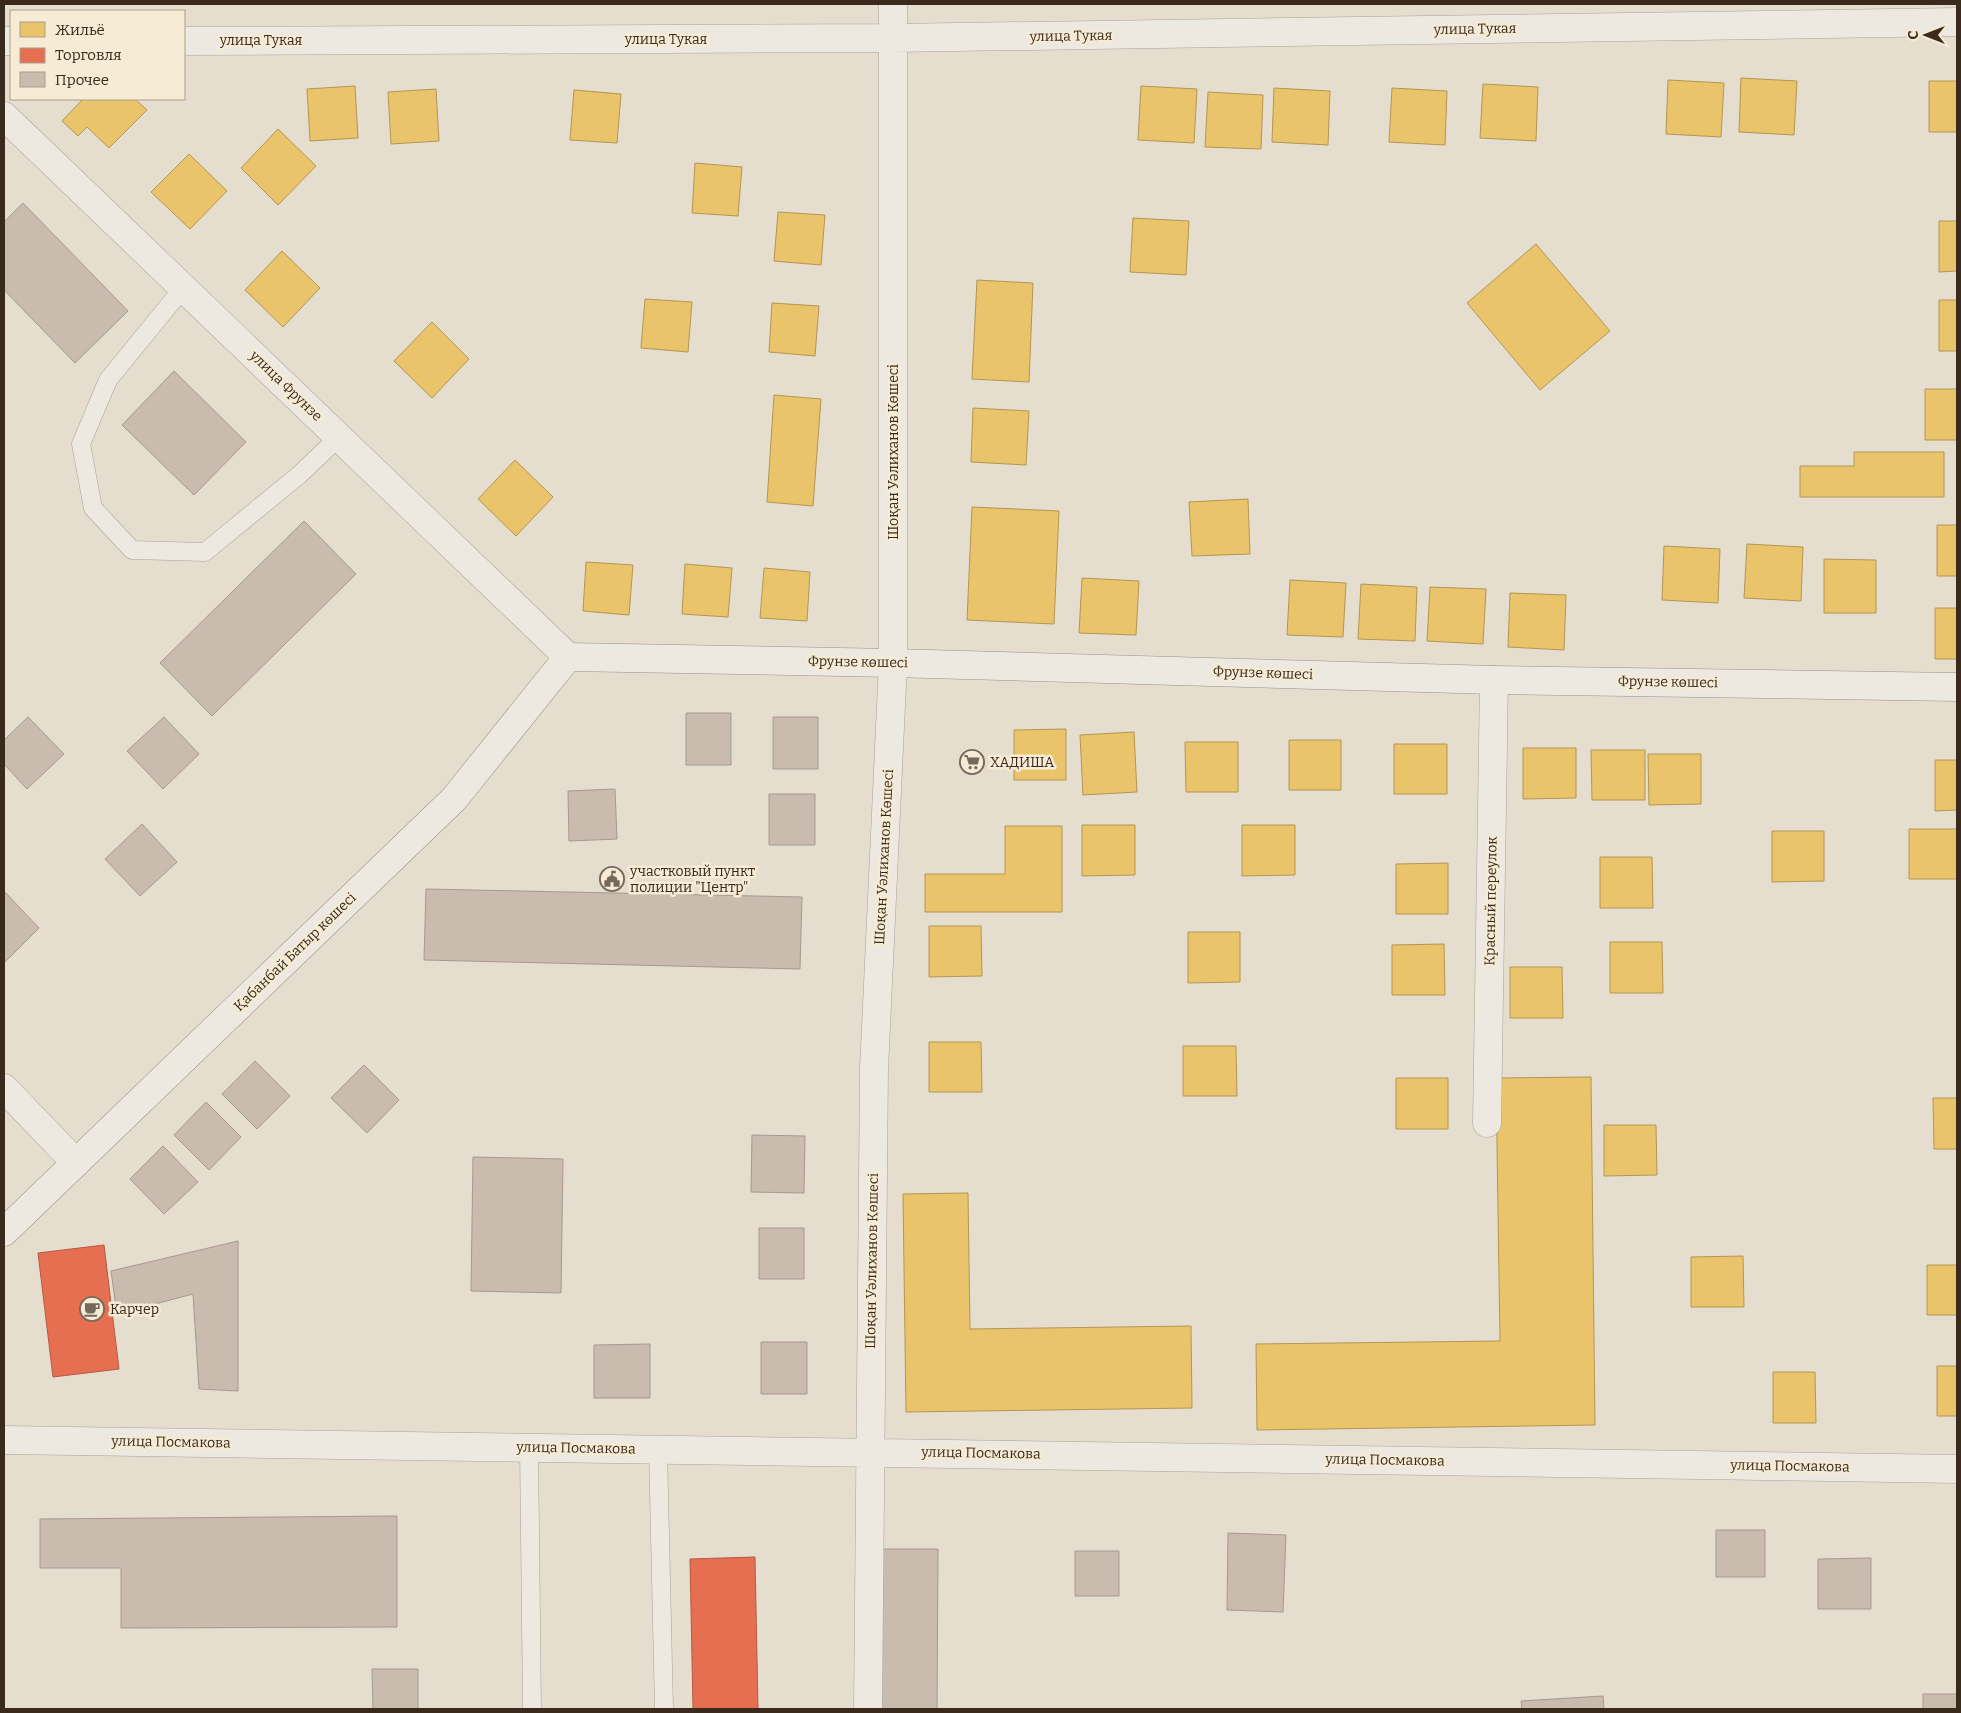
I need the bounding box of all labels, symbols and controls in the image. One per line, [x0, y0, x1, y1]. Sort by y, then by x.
legend [10, 10, 185, 100]
north arrow [1901, 10, 1951, 60]
street label: улица Тукая [1432, 20, 1517, 38]
text: Жильё [55, 21, 105, 39]
street label: улица Тукая [1028, 27, 1113, 45]
text: С [1905, 30, 1922, 39]
street label: улица Тукая [624, 31, 708, 48]
street label: улица Тукая [219, 32, 303, 49]
text: Торговля [55, 46, 122, 64]
text: Прочее [55, 71, 109, 89]
street label: улица Фрунзе [246, 346, 326, 425]
street label: Шоқан Уәлиханов Көшесі [885, 364, 902, 540]
street label: Фрунзе көшесі [808, 653, 908, 671]
street label: Фрунзе көшесі [1213, 663, 1313, 683]
street label: Фрунзе көшесі [1618, 673, 1718, 691]
supermarket icon: ХАДИША [959, 749, 985, 775]
place label: ХАДИША [990, 754, 1054, 771]
street label: Шоқан Уәлиханов Көшесі [871, 769, 897, 945]
street label: Красный переулок [1481, 836, 1501, 966]
place label: участковый пункт полиции "Центр" [629, 863, 755, 896]
public building icon: участковый пункт полиции "Центр" [599, 866, 625, 892]
street label: Қабанбай Батыр көшесі [230, 889, 360, 1015]
street label: Шоқан Уәлиханов Көшесі [862, 1173, 882, 1349]
cafe icon: Карчер [79, 1296, 105, 1322]
place label: Карчер [110, 1301, 159, 1318]
street label: улица Посмакова [110, 1432, 231, 1452]
street label: улица Посмакова [515, 1438, 636, 1458]
street label: улица Посмакова [920, 1443, 1041, 1463]
street label: улица Посмакова [1324, 1450, 1445, 1470]
street label: улица Посмакова [1729, 1456, 1850, 1476]

